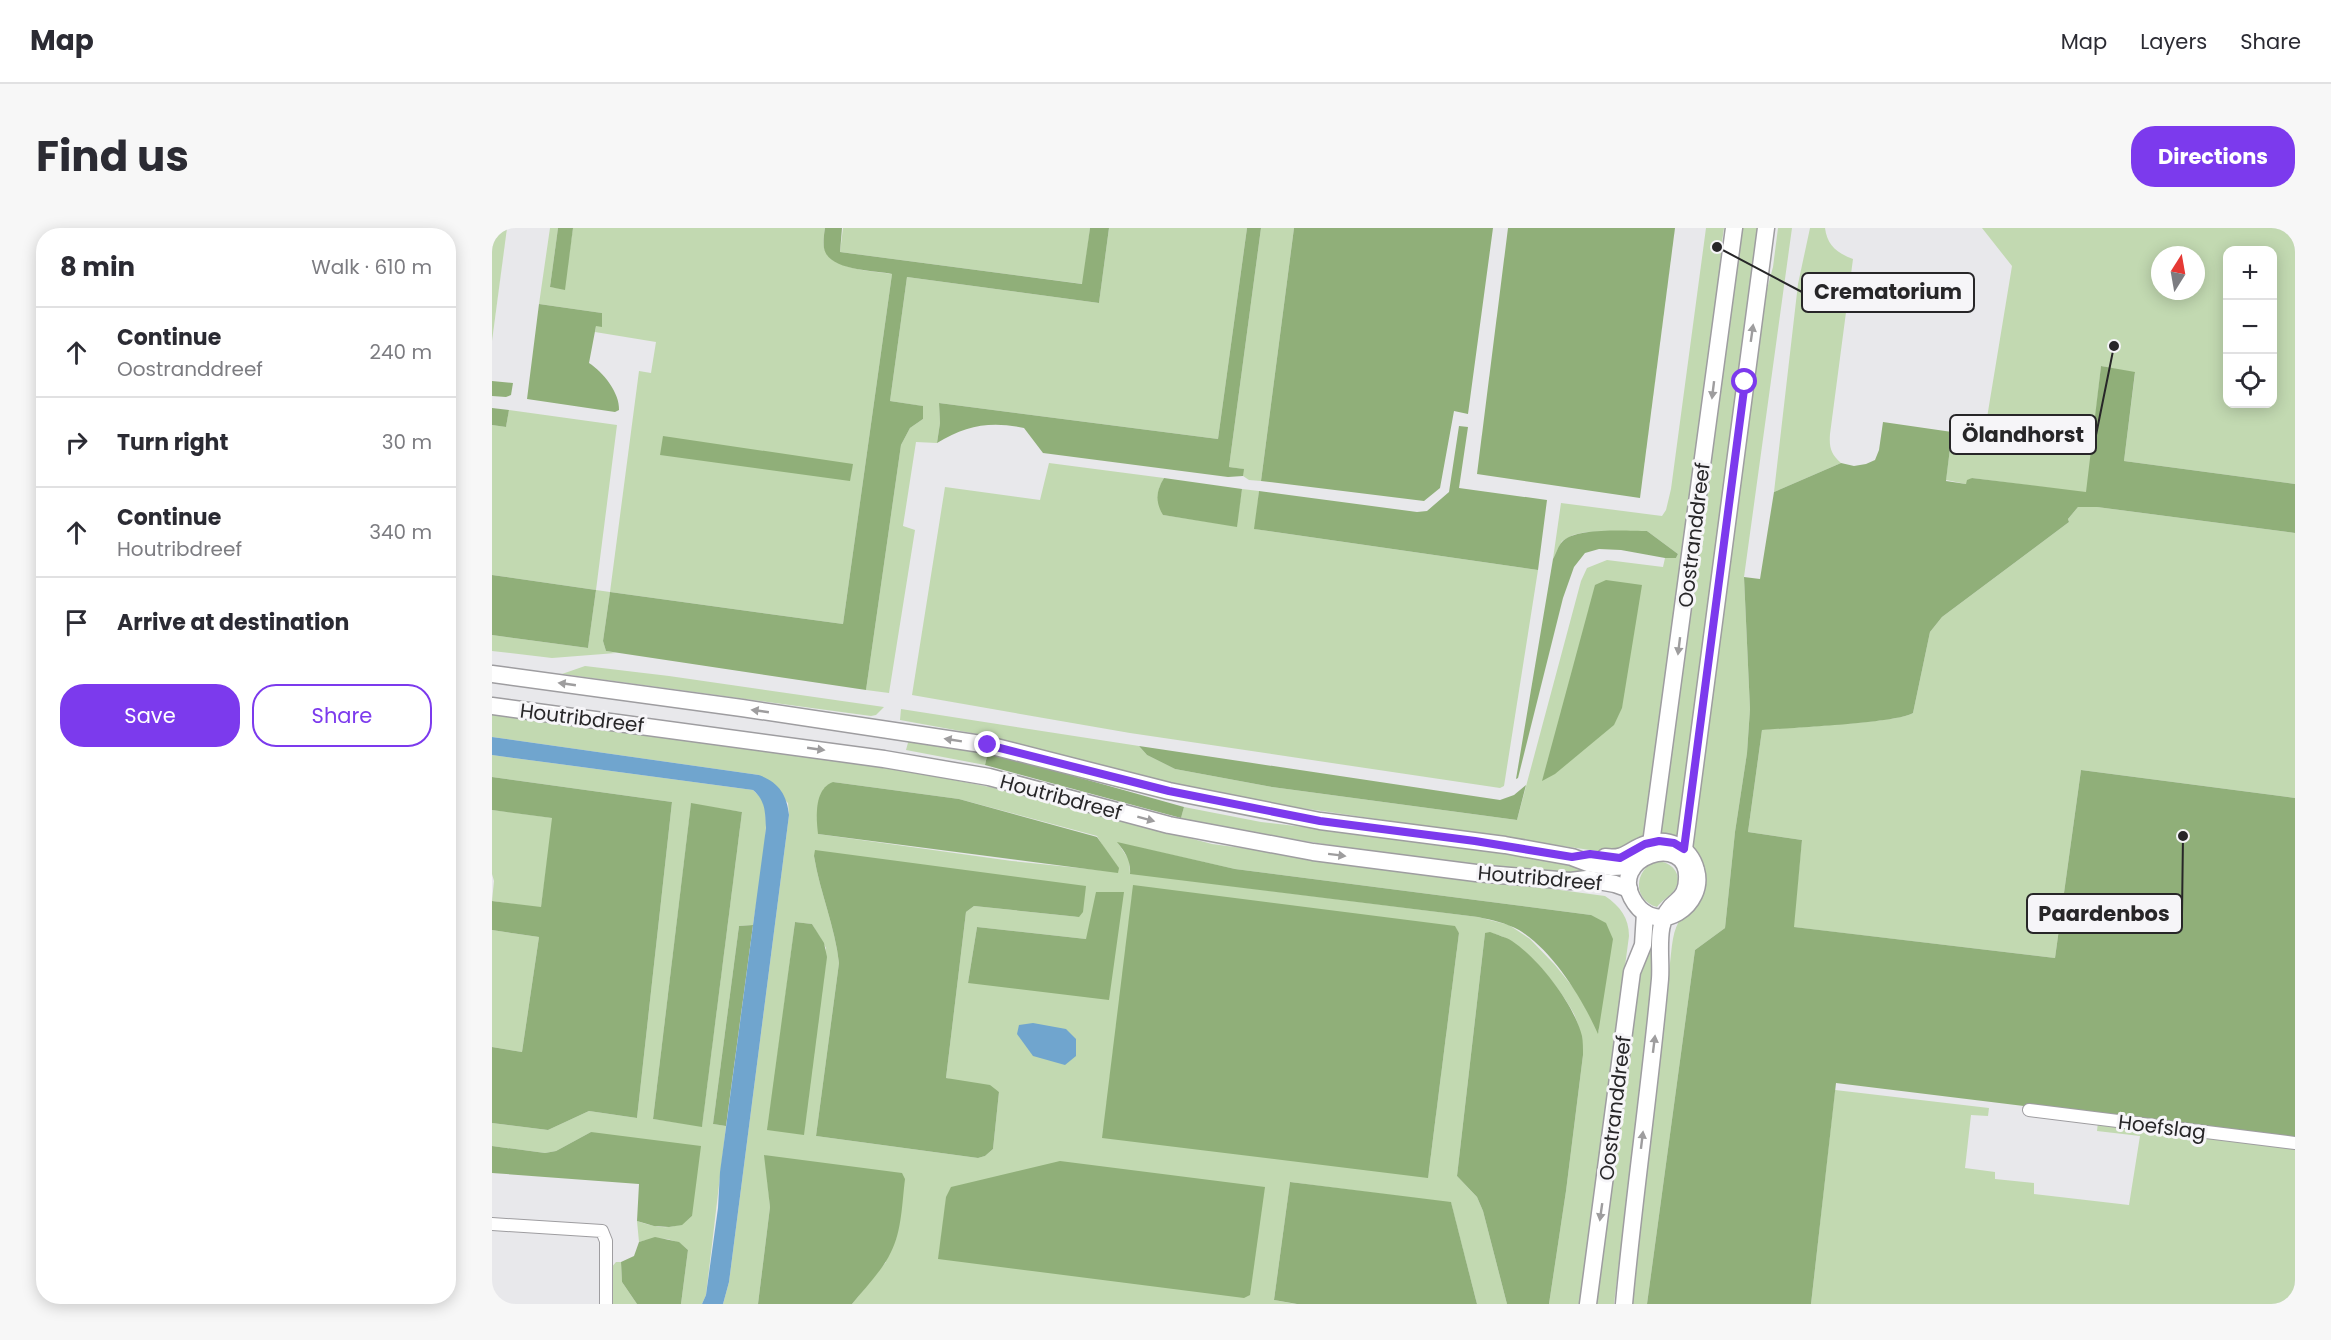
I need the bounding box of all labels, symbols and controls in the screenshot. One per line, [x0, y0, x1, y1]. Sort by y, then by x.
text: Map [30, 21, 94, 60]
text: Map [2061, 27, 2107, 56]
text: Layers [2140, 27, 2207, 56]
text: Share [2240, 27, 2301, 56]
button: Directions [2131, 126, 2295, 187]
text: Find us [36, 127, 189, 186]
north arrow [2151, 246, 2205, 300]
map controls [2223, 246, 2277, 408]
button: + [2223, 246, 2277, 300]
text: 8 min [60, 249, 135, 285]
text: Walk · 610 m [311, 253, 432, 281]
callout: Crematorium [1802, 273, 1974, 312]
text: Crematorium [1814, 277, 1962, 306]
button: − [2223, 300, 2277, 354]
text: Continue [117, 322, 221, 353]
one-way arrow [1747, 323, 1756, 342]
icon: ahead [60, 336, 93, 369]
text: 240 m [369, 338, 432, 366]
button: locate [2223, 354, 2277, 408]
text: Oostranddreef [117, 355, 263, 383]
route start [1731, 368, 1757, 394]
one-way arrow [1708, 381, 1717, 400]
callout: Ölandhorst [1950, 415, 2096, 454]
text: Ölandhorst [1962, 420, 2084, 449]
icon: right [60, 426, 93, 459]
text: Turn right [117, 427, 228, 458]
text: 30 m [382, 428, 432, 456]
street label: Oostranddreef [1671, 461, 1717, 609]
text: Continue [117, 502, 221, 533]
icon: ahead [60, 516, 93, 549]
text: 340 m [369, 518, 432, 546]
text: Houtribdreef [117, 535, 242, 563]
icon: arrive [60, 606, 93, 639]
text: Arrive at destination [117, 607, 349, 638]
one-way arrow [1675, 637, 1684, 656]
one-way arrow [557, 680, 576, 689]
button: Save [60, 684, 240, 747]
button: Share [252, 684, 432, 747]
street label: Houtribdreef [518, 696, 646, 740]
one-way arrow [751, 706, 770, 715]
route end [974, 731, 1000, 757]
one-way arrow [943, 735, 962, 744]
one-way arrow [806, 745, 825, 754]
street label: Houtribdreef [997, 767, 1125, 827]
one-way arrow [1137, 815, 1155, 824]
one-way arrow [1328, 850, 1347, 860]
street label: Houtribdreef [1477, 859, 1603, 897]
callout: Paardenbos [2027, 894, 2182, 933]
text: Paardenbos [2038, 899, 2170, 928]
street label: Oostranddreef [1592, 1034, 1638, 1182]
one-way arrow [1649, 1035, 1659, 1054]
street label: Hoefslag [2117, 1108, 2207, 1146]
one-way arrow [1637, 1130, 1646, 1149]
one-way arrow [1597, 1202, 1606, 1221]

